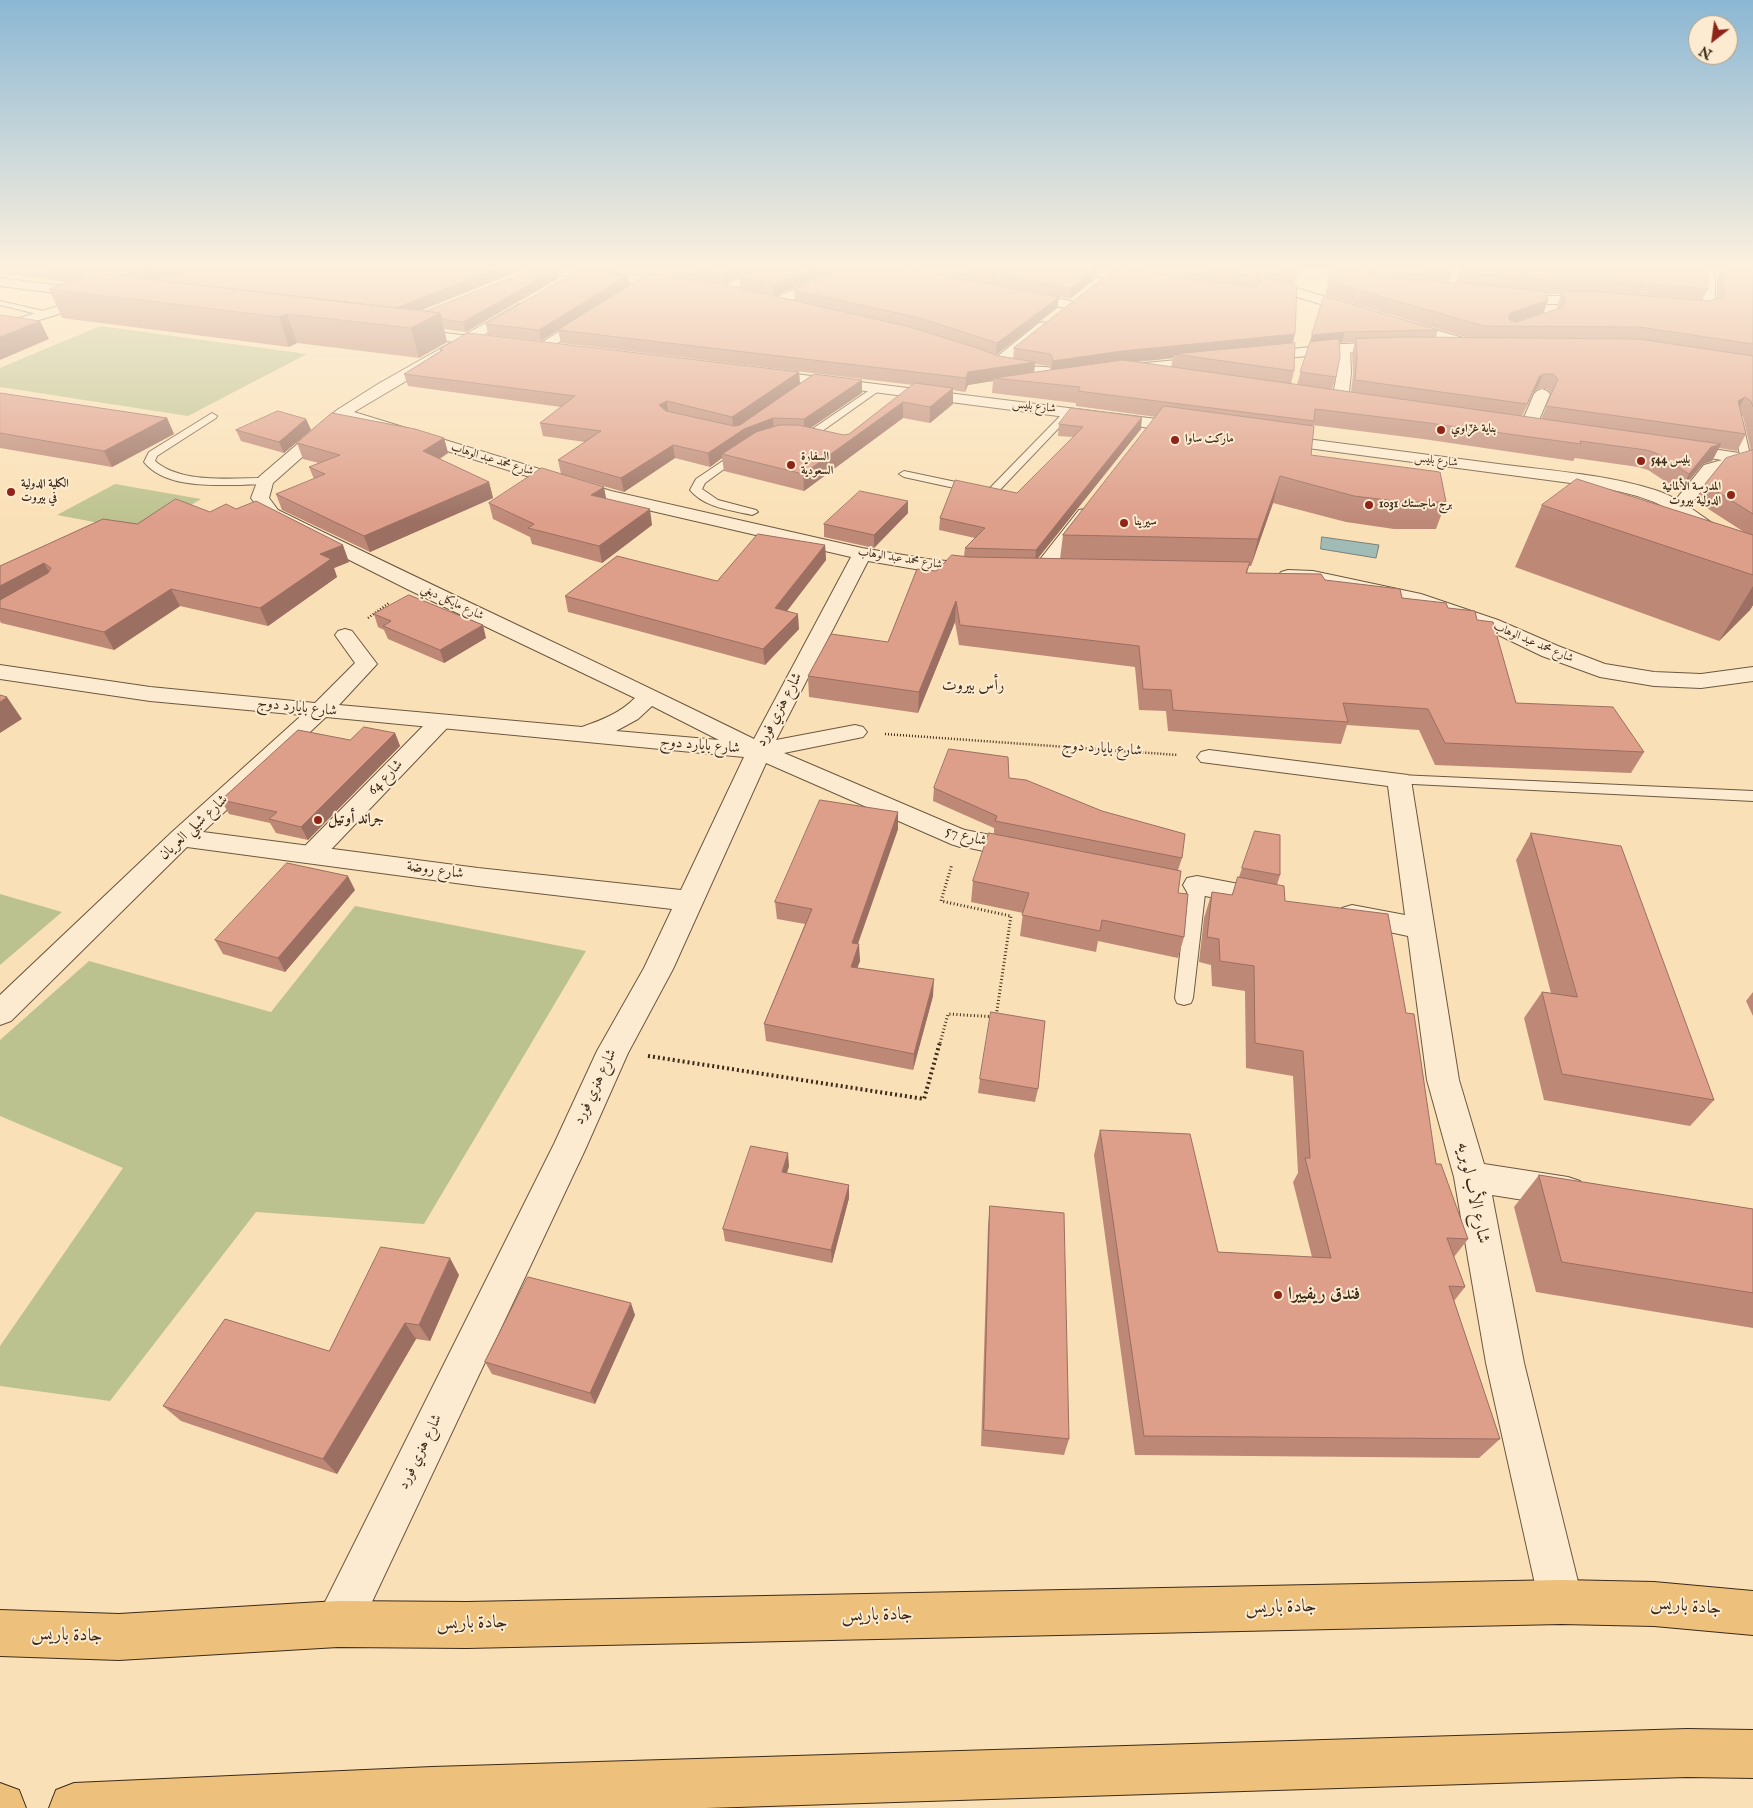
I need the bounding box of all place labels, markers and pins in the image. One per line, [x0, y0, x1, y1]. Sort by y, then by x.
place label: بناية غزّاوي [1451, 423, 1496, 437]
marker: بناية غزّاوي [1435, 424, 1447, 436]
place label: ماركت ساوا [1185, 433, 1234, 447]
marker: ماركت ساوا [1169, 434, 1181, 446]
place label: السفارة السعوديّة [801, 451, 833, 479]
place label: بليس 544 [1651, 454, 1690, 468]
marker: بليس 544 [1635, 455, 1647, 467]
marker: السفارة السعوديّة [785, 459, 797, 471]
place label: الكلية الدولية في بيروت [21, 478, 69, 506]
place label: المدرسة الألمانية الدولية بيروت [1663, 481, 1721, 509]
marker: الكلية الدولية في بيروت [5, 486, 17, 498]
marker: المدرسة الألمانية الدولية بيروت [1725, 489, 1737, 501]
place label: برج ماجستك 1031 [1379, 498, 1452, 512]
marker: برج ماجستك 1031 [1363, 499, 1375, 511]
place label: سيرينا [1134, 516, 1157, 530]
marker: سيرينا [1118, 517, 1130, 529]
place label: جراند أوتيل [328, 811, 384, 829]
marker: جراند أوتيل [312, 814, 324, 826]
place label: فندق ريفييرا [1288, 1284, 1360, 1306]
marker: فندق ريفييرا [1272, 1289, 1284, 1301]

